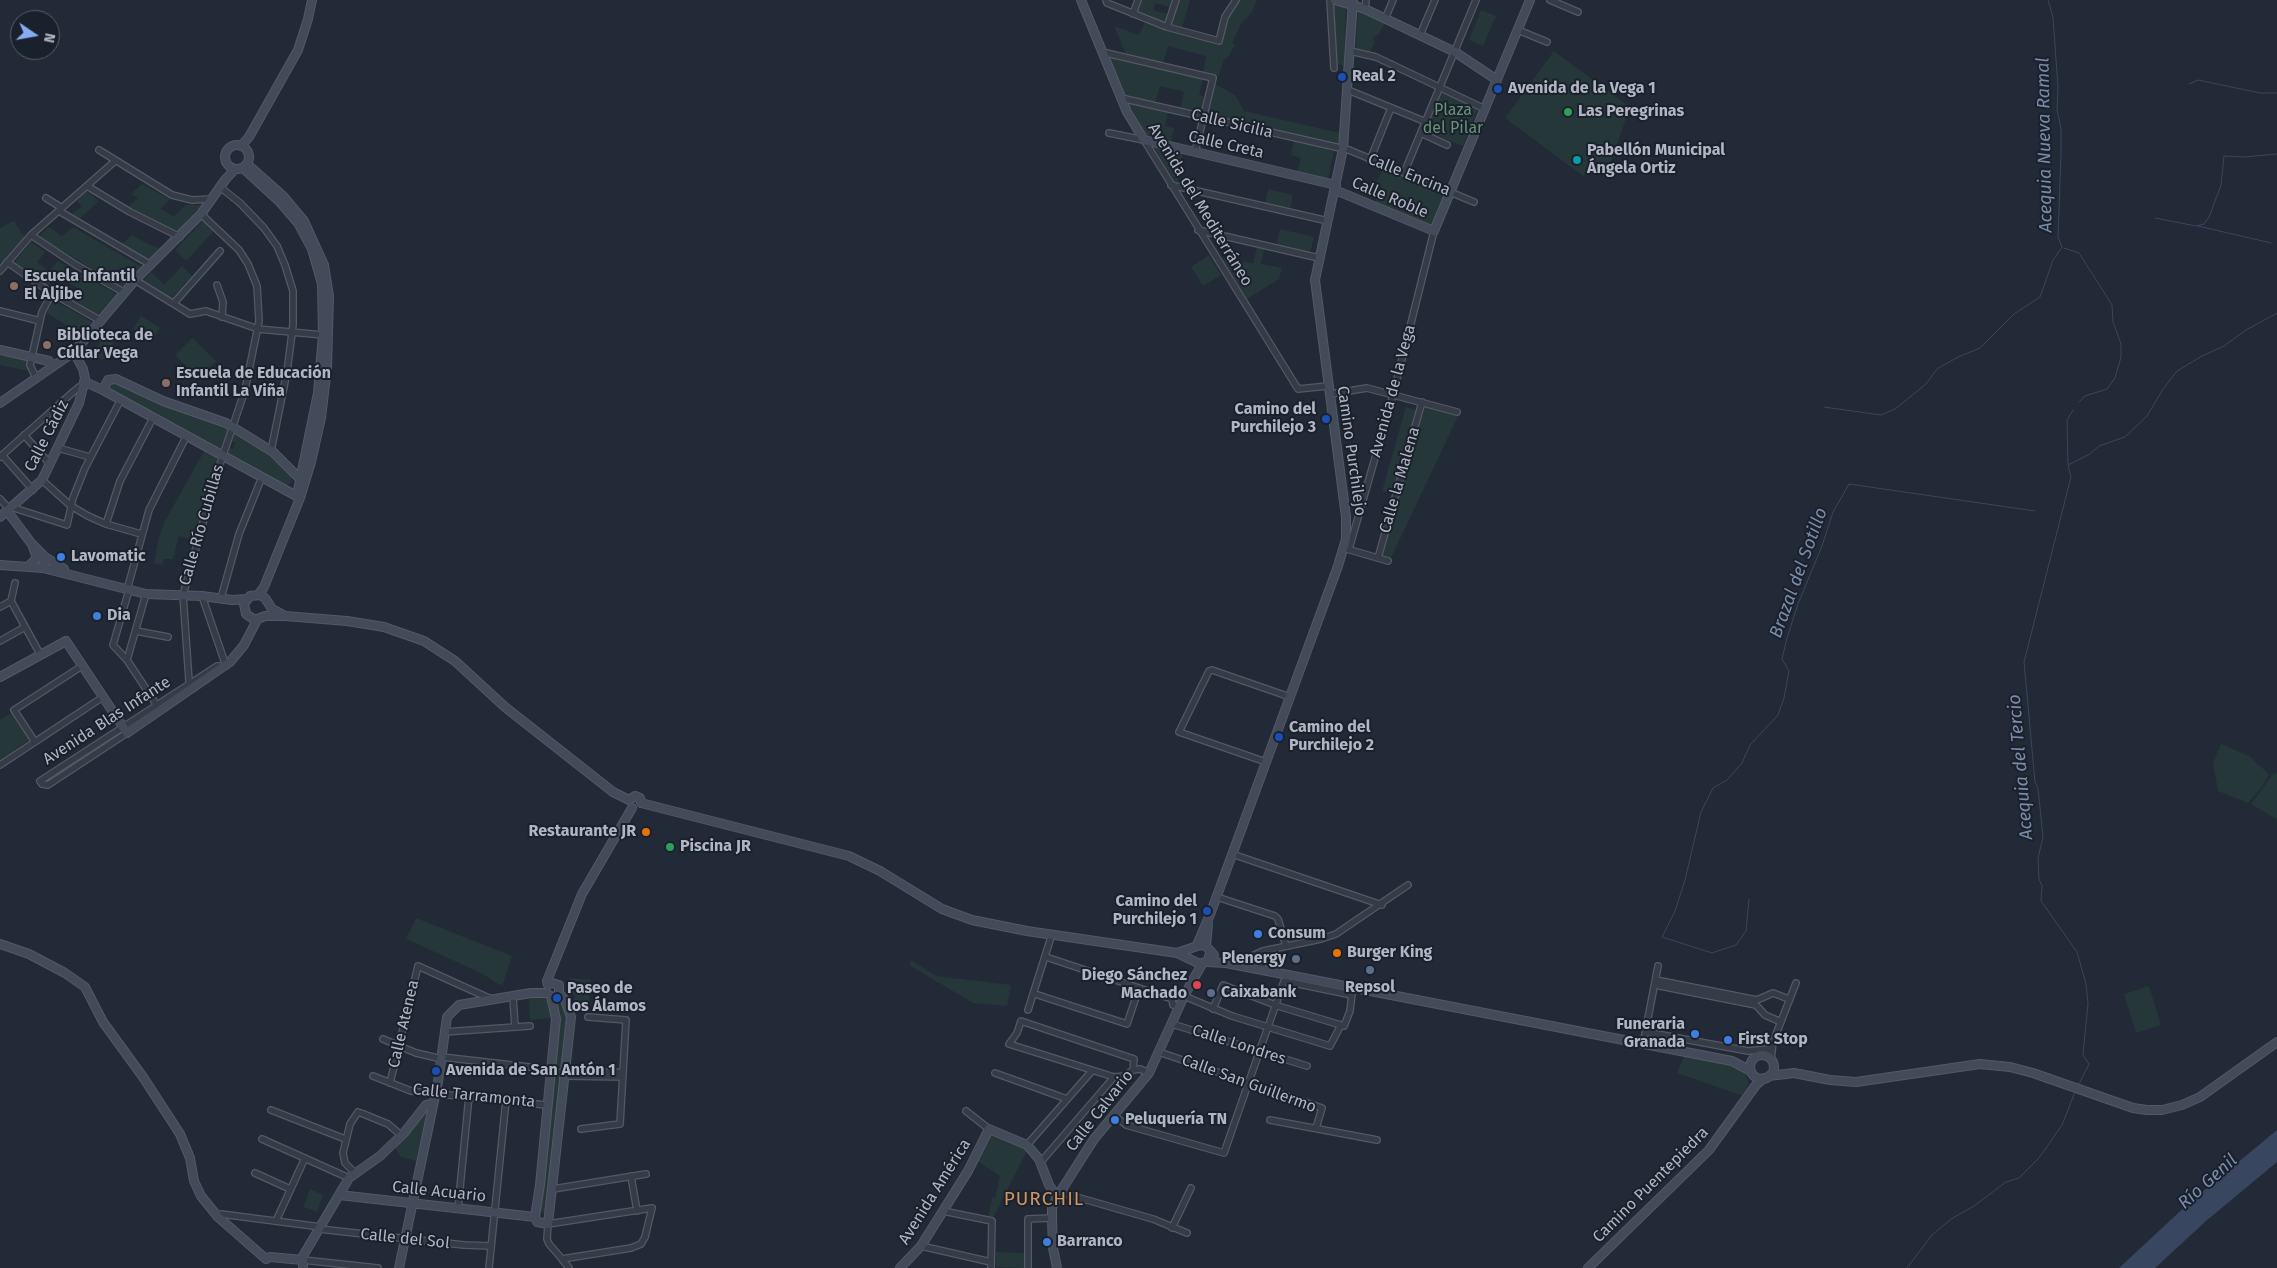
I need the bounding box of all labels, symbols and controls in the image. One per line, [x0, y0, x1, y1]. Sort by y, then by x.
north arrow [10, 10, 60, 60]
text: N [40, 32, 58, 44]
water label: Acequia Nueva Ramal [2033, 57, 2057, 233]
place label: Real 2 [1352, 67, 1396, 87]
marker: Real 2 [1336, 71, 1348, 83]
place label: Avenida de la Vega 1 [1508, 79, 1656, 99]
marker: Avenida de la Vega 1 [1492, 83, 1504, 95]
park label: Plaza del Pilar [1423, 101, 1483, 139]
place label: Las Peregrinas [1578, 102, 1684, 122]
street label: Calle Sicilia [1189, 105, 1275, 143]
marker: Las Peregrinas [1562, 106, 1574, 118]
street label: Avenida del Mediterráneo [1144, 120, 1256, 290]
street label: Calle Creta [1186, 127, 1266, 163]
place label: Pabellón Municipal Ángela Ortiz [1587, 141, 1725, 179]
street label: Calle Encina [1365, 150, 1453, 200]
marker: Pabellón Municipal Ángela Ortiz [1571, 154, 1583, 166]
street label: Calle Roble [1349, 173, 1431, 223]
place label: Escuela Infantil El Aljibe [24, 267, 135, 305]
marker: Escuela Infantil El Aljibe [8, 280, 20, 292]
street label: Avenida de la Vega [1366, 323, 1420, 459]
place label: Biblioteca de Cúllar Vega [57, 326, 153, 364]
marker: Biblioteca de Cúllar Vega [41, 339, 53, 351]
place label: Escuela de Educación Infantil La Viña [176, 364, 331, 402]
marker: Escuela de Educación Infantil La Viña [160, 377, 172, 389]
street label: Camino Purchilejo [1332, 385, 1370, 517]
street label: Calle Cádiz [21, 397, 73, 475]
place label: Camino del Purchilejo 3 [1231, 400, 1316, 438]
marker: Camino del Purchilejo 3 [1320, 413, 1332, 425]
street label: Calle la Malena [1376, 425, 1424, 535]
street label: Calle Río Cubillas [176, 462, 228, 588]
water label: Brazal del Sotillo [1765, 505, 1833, 641]
place label: Lavomatic [71, 547, 146, 567]
marker: Lavomatic [55, 551, 67, 563]
place label: Dia [107, 606, 131, 626]
marker: Dia [91, 610, 103, 622]
street label: Avenida Blas Infante [40, 673, 174, 769]
water label: Acequia del Tercio [2004, 693, 2038, 841]
place label: Camino del Purchilejo 2 [1289, 718, 1374, 756]
marker: Camino del Purchilejo 2 [1273, 731, 1285, 743]
place label: Restaurante JR [529, 822, 636, 842]
marker: Restaurante JR [640, 826, 652, 838]
place label: Piscina JR [680, 837, 751, 857]
marker: Piscina JR [664, 841, 676, 853]
place label: Camino del Purchilejo 1 [1113, 892, 1197, 930]
marker: Camino del Purchilejo 1 [1201, 905, 1213, 917]
place label: Consum [1268, 924, 1326, 944]
marker: Consum [1252, 928, 1264, 940]
place label: Burger King [1347, 943, 1432, 963]
marker: Burger King [1331, 947, 1343, 959]
place label: Plenergy [1222, 949, 1286, 969]
marker: Plenergy [1290, 953, 1302, 965]
marker: Repsol [1364, 964, 1376, 976]
place label: Diego Sánchez Machado [1082, 966, 1187, 1004]
street label: Calle Atenea [385, 978, 423, 1070]
place label: Repsol [1345, 978, 1395, 998]
place label: Paseo de los Álamos [567, 979, 646, 1017]
marker: Diego Sánchez Machado [1191, 979, 1203, 991]
place label: Caixabank [1221, 983, 1296, 1003]
marker: Caixabank [1205, 987, 1217, 999]
marker: Paseo de los Álamos [551, 992, 563, 1004]
place label: Funeraria Granada [1616, 1015, 1685, 1053]
street label: Calle Londres [1190, 1021, 1288, 1069]
marker: Funeraria Granada [1689, 1028, 1701, 1040]
place label: First Stop [1738, 1030, 1808, 1050]
marker: First Stop [1722, 1034, 1734, 1046]
street label: Calle San Guillermo [1179, 1051, 1319, 1117]
place label: Avenida de San Antón 1 [446, 1061, 616, 1081]
marker: Avenida de San Antón 1 [430, 1065, 442, 1077]
street label: Calle Calvario [1062, 1067, 1138, 1155]
street label: Calle Tarramonta [412, 1080, 536, 1112]
place label: Peluquería TN [1125, 1110, 1227, 1130]
marker: Peluquería TN [1109, 1114, 1121, 1126]
street label: Camino Puentepiedra [1589, 1123, 1713, 1247]
street label: Avenida América [895, 1136, 975, 1248]
water label: Río Genil [2174, 1150, 2242, 1214]
street label: Calle Acuario [391, 1178, 487, 1206]
district label: PURCHIL [1003, 1189, 1085, 1211]
street label: Calle del Sol [359, 1225, 451, 1253]
place label: Barranco [1057, 1232, 1123, 1252]
marker: Barranco [1041, 1236, 1053, 1248]

